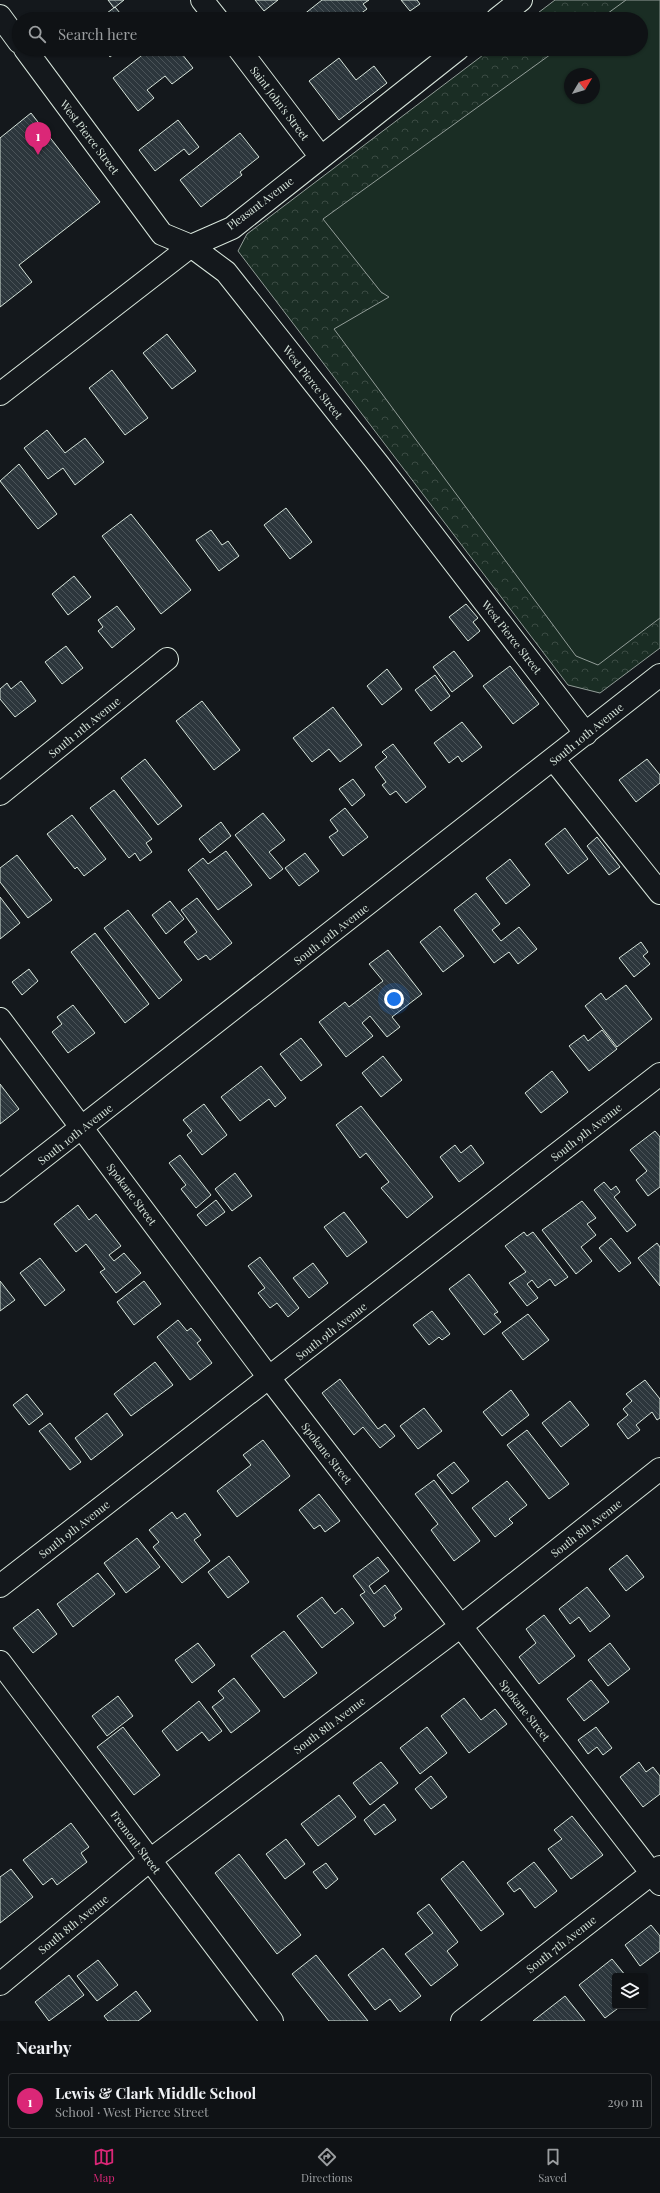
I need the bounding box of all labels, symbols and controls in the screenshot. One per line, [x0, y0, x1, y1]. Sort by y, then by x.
search box [12, 12, 648, 56]
icon: search [26, 23, 48, 45]
text: Search here [58, 24, 137, 44]
street label: Saint John's Street [247, 63, 313, 143]
north arrow [564, 68, 600, 104]
street label: West Pierce Street [57, 96, 123, 177]
pin: 1 [25, 122, 51, 155]
street label: Pleasant Avenue [224, 173, 297, 233]
street label: West Pierce Street [279, 341, 346, 422]
street label: West Pierce Street [478, 596, 545, 677]
street label: South 11th Avenue [45, 693, 123, 761]
street label: South 10th Avenue [546, 699, 626, 769]
street label: South 10th Avenue [290, 900, 372, 968]
your location [384, 989, 404, 1009]
street label: South 9th Avenue [547, 1099, 625, 1164]
street label: South 10th Avenue [34, 1100, 116, 1168]
street label: Spokane Street [104, 1160, 160, 1228]
street label: South 9th Avenue [292, 1298, 370, 1363]
street label: Spokane Street [298, 1419, 356, 1487]
street label: South 8th Avenue [547, 1495, 625, 1560]
street label: South 9th Avenue [35, 1496, 113, 1561]
street label: Spokane Street [496, 1676, 554, 1744]
street label: South 8th Avenue [290, 1693, 368, 1757]
street label: Fremont Street [107, 1808, 165, 1876]
street label: South 8th Avenue [35, 1891, 112, 1957]
street label: South 7th Avenue [523, 1912, 599, 1976]
map controls [612, 1973, 648, 2009]
button: layers [612, 1973, 648, 2009]
text: Nearby [16, 2036, 71, 2058]
text: Lewis & Clark Middle School [55, 2083, 256, 2103]
text: 1 [28, 2093, 32, 2110]
text: 290 m [608, 2093, 643, 2110]
text: School · West Pierce Street [55, 2103, 209, 2120]
tab: Map [93, 2146, 115, 2185]
tab: Directions [301, 2146, 352, 2185]
tab: Saved [538, 2146, 567, 2185]

